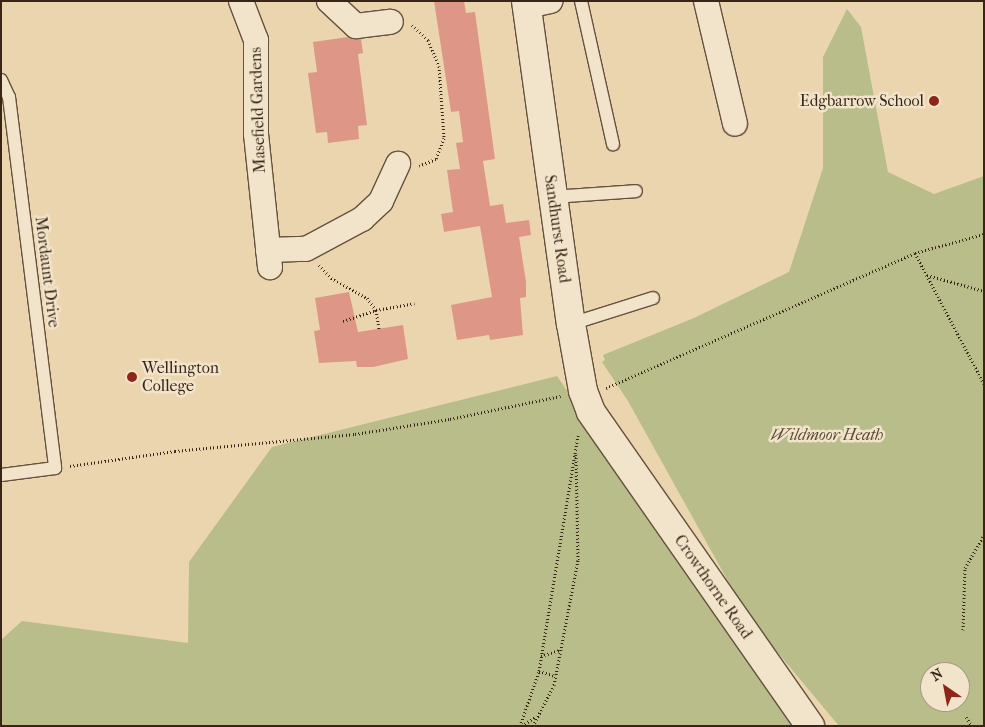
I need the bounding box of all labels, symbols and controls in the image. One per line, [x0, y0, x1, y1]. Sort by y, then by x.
street label: Masefield Gardens [246, 47, 270, 173]
place label: Edgbarrow School [800, 91, 924, 111]
marker: Edgbarrow School [928, 95, 940, 107]
street label: Sandhurst Road [540, 174, 574, 284]
street label: Mordaunt Drive [31, 215, 63, 329]
place label: Wellington College [142, 358, 219, 396]
marker: Wellington College [126, 371, 138, 383]
park label: Wildmoor Heath [771, 425, 883, 445]
street label: Crowthorne Road [670, 531, 756, 643]
north arrow [920, 662, 970, 712]
text: N [928, 665, 946, 685]

